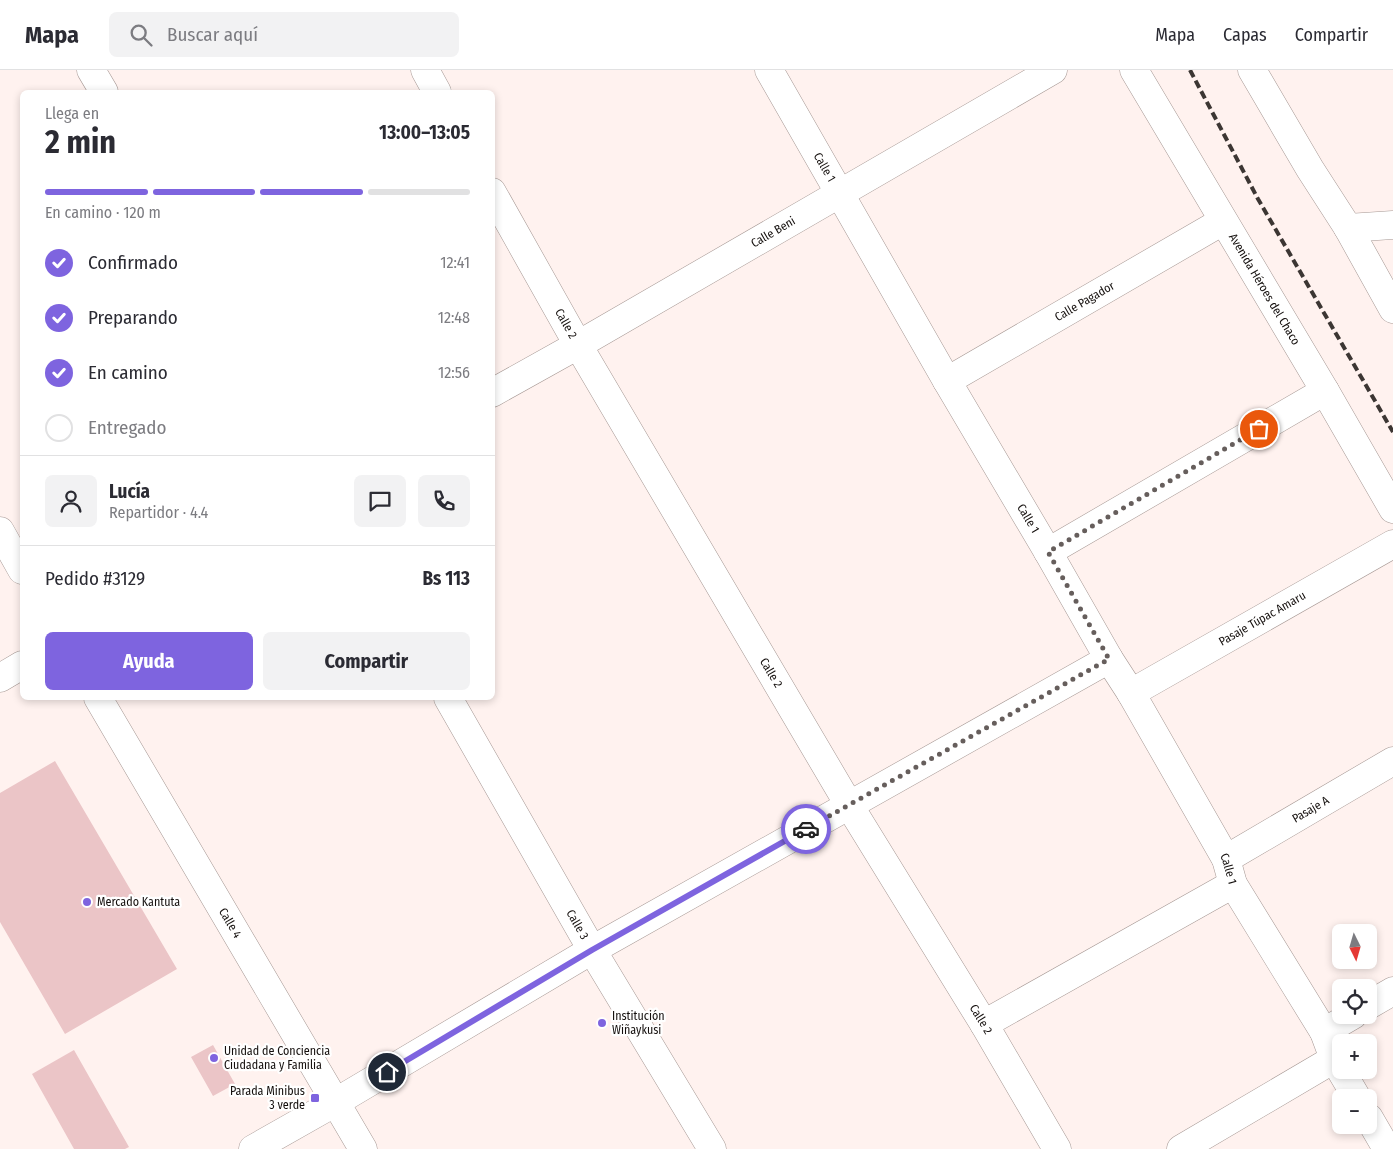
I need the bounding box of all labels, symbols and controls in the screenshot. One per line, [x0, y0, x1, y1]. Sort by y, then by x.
search box [109, 12, 459, 57]
text: Mapa [25, 21, 79, 49]
icon: search [127, 21, 155, 49]
text: Buscar aquí [167, 23, 258, 46]
text: Mapa [1155, 24, 1195, 46]
text: Capas [1223, 24, 1267, 46]
text: Compartir [1295, 24, 1368, 46]
text: Llega en [45, 104, 99, 123]
text: 13:00–13:05 [379, 121, 470, 144]
text: 2 min [45, 123, 116, 161]
street label: Calle 1 [811, 150, 839, 184]
text: En camino · 120 m [45, 203, 161, 222]
street label: Calle Beni [749, 214, 798, 250]
street label: Avenida Héroes del Chaco [1226, 231, 1303, 347]
icon: check [45, 249, 73, 277]
text: Confirmado [88, 251, 178, 274]
text: 12:41 [440, 253, 470, 272]
street label: Calle Pagador [1052, 278, 1118, 324]
icon: check [45, 304, 73, 332]
text: Preparando [88, 306, 178, 329]
street label: Calle 2 [552, 306, 580, 341]
text: 12:48 [438, 308, 470, 327]
icon: check [45, 359, 73, 387]
text: En camino [88, 361, 168, 384]
text: 12:56 [438, 363, 470, 382]
pin [1238, 408, 1280, 450]
icon: bag [1245, 415, 1273, 443]
text: Entregado [88, 416, 167, 439]
button: person [45, 475, 97, 527]
button: chat [354, 475, 406, 527]
button: phone [418, 475, 470, 527]
text: Lucía [109, 480, 150, 503]
street label: Calle 1 [1014, 501, 1042, 536]
text: Repartidor · 4.4 [109, 503, 208, 522]
text: Pedido #3129 [45, 567, 145, 590]
text: Bs 113 [422, 567, 470, 590]
street label: Pasaje Túpac Amaru [1216, 588, 1308, 649]
button: Ayuda [45, 632, 253, 690]
button: Compartir [263, 632, 470, 690]
street label: Calle 2 [757, 655, 785, 690]
street label: Pasaje A [1290, 793, 1332, 826]
courier [781, 804, 831, 854]
icon: car [792, 815, 820, 843]
street label: Calle 1 [1217, 851, 1240, 886]
place label: Mercado Kantuta [97, 895, 180, 909]
marker: Mercado Kantuta [81, 896, 93, 908]
street label: Calle 4 [216, 905, 245, 941]
street label: Calle 3 [563, 907, 592, 942]
north arrow [1332, 924, 1378, 969]
map controls [1332, 924, 1377, 1134]
button: locate [1332, 979, 1377, 1024]
street label: Calle 2 [967, 1002, 995, 1036]
place label: Institución Wiñaykusi [612, 1009, 665, 1037]
marker: Institución Wiñaykusi [596, 1017, 608, 1029]
button: + [1332, 1034, 1377, 1079]
place label: Unidad de Conciencia Ciudadana y Familia [224, 1044, 330, 1072]
pin [366, 1051, 408, 1093]
marker: Unidad de Conciencia Ciudadana y Familia [208, 1052, 220, 1064]
icon: home [373, 1058, 401, 1086]
place label: Parada Minibus 3 verde [230, 1084, 305, 1112]
button: − [1332, 1089, 1377, 1134]
marker: Parada Minibus 3 verde [309, 1092, 321, 1104]

